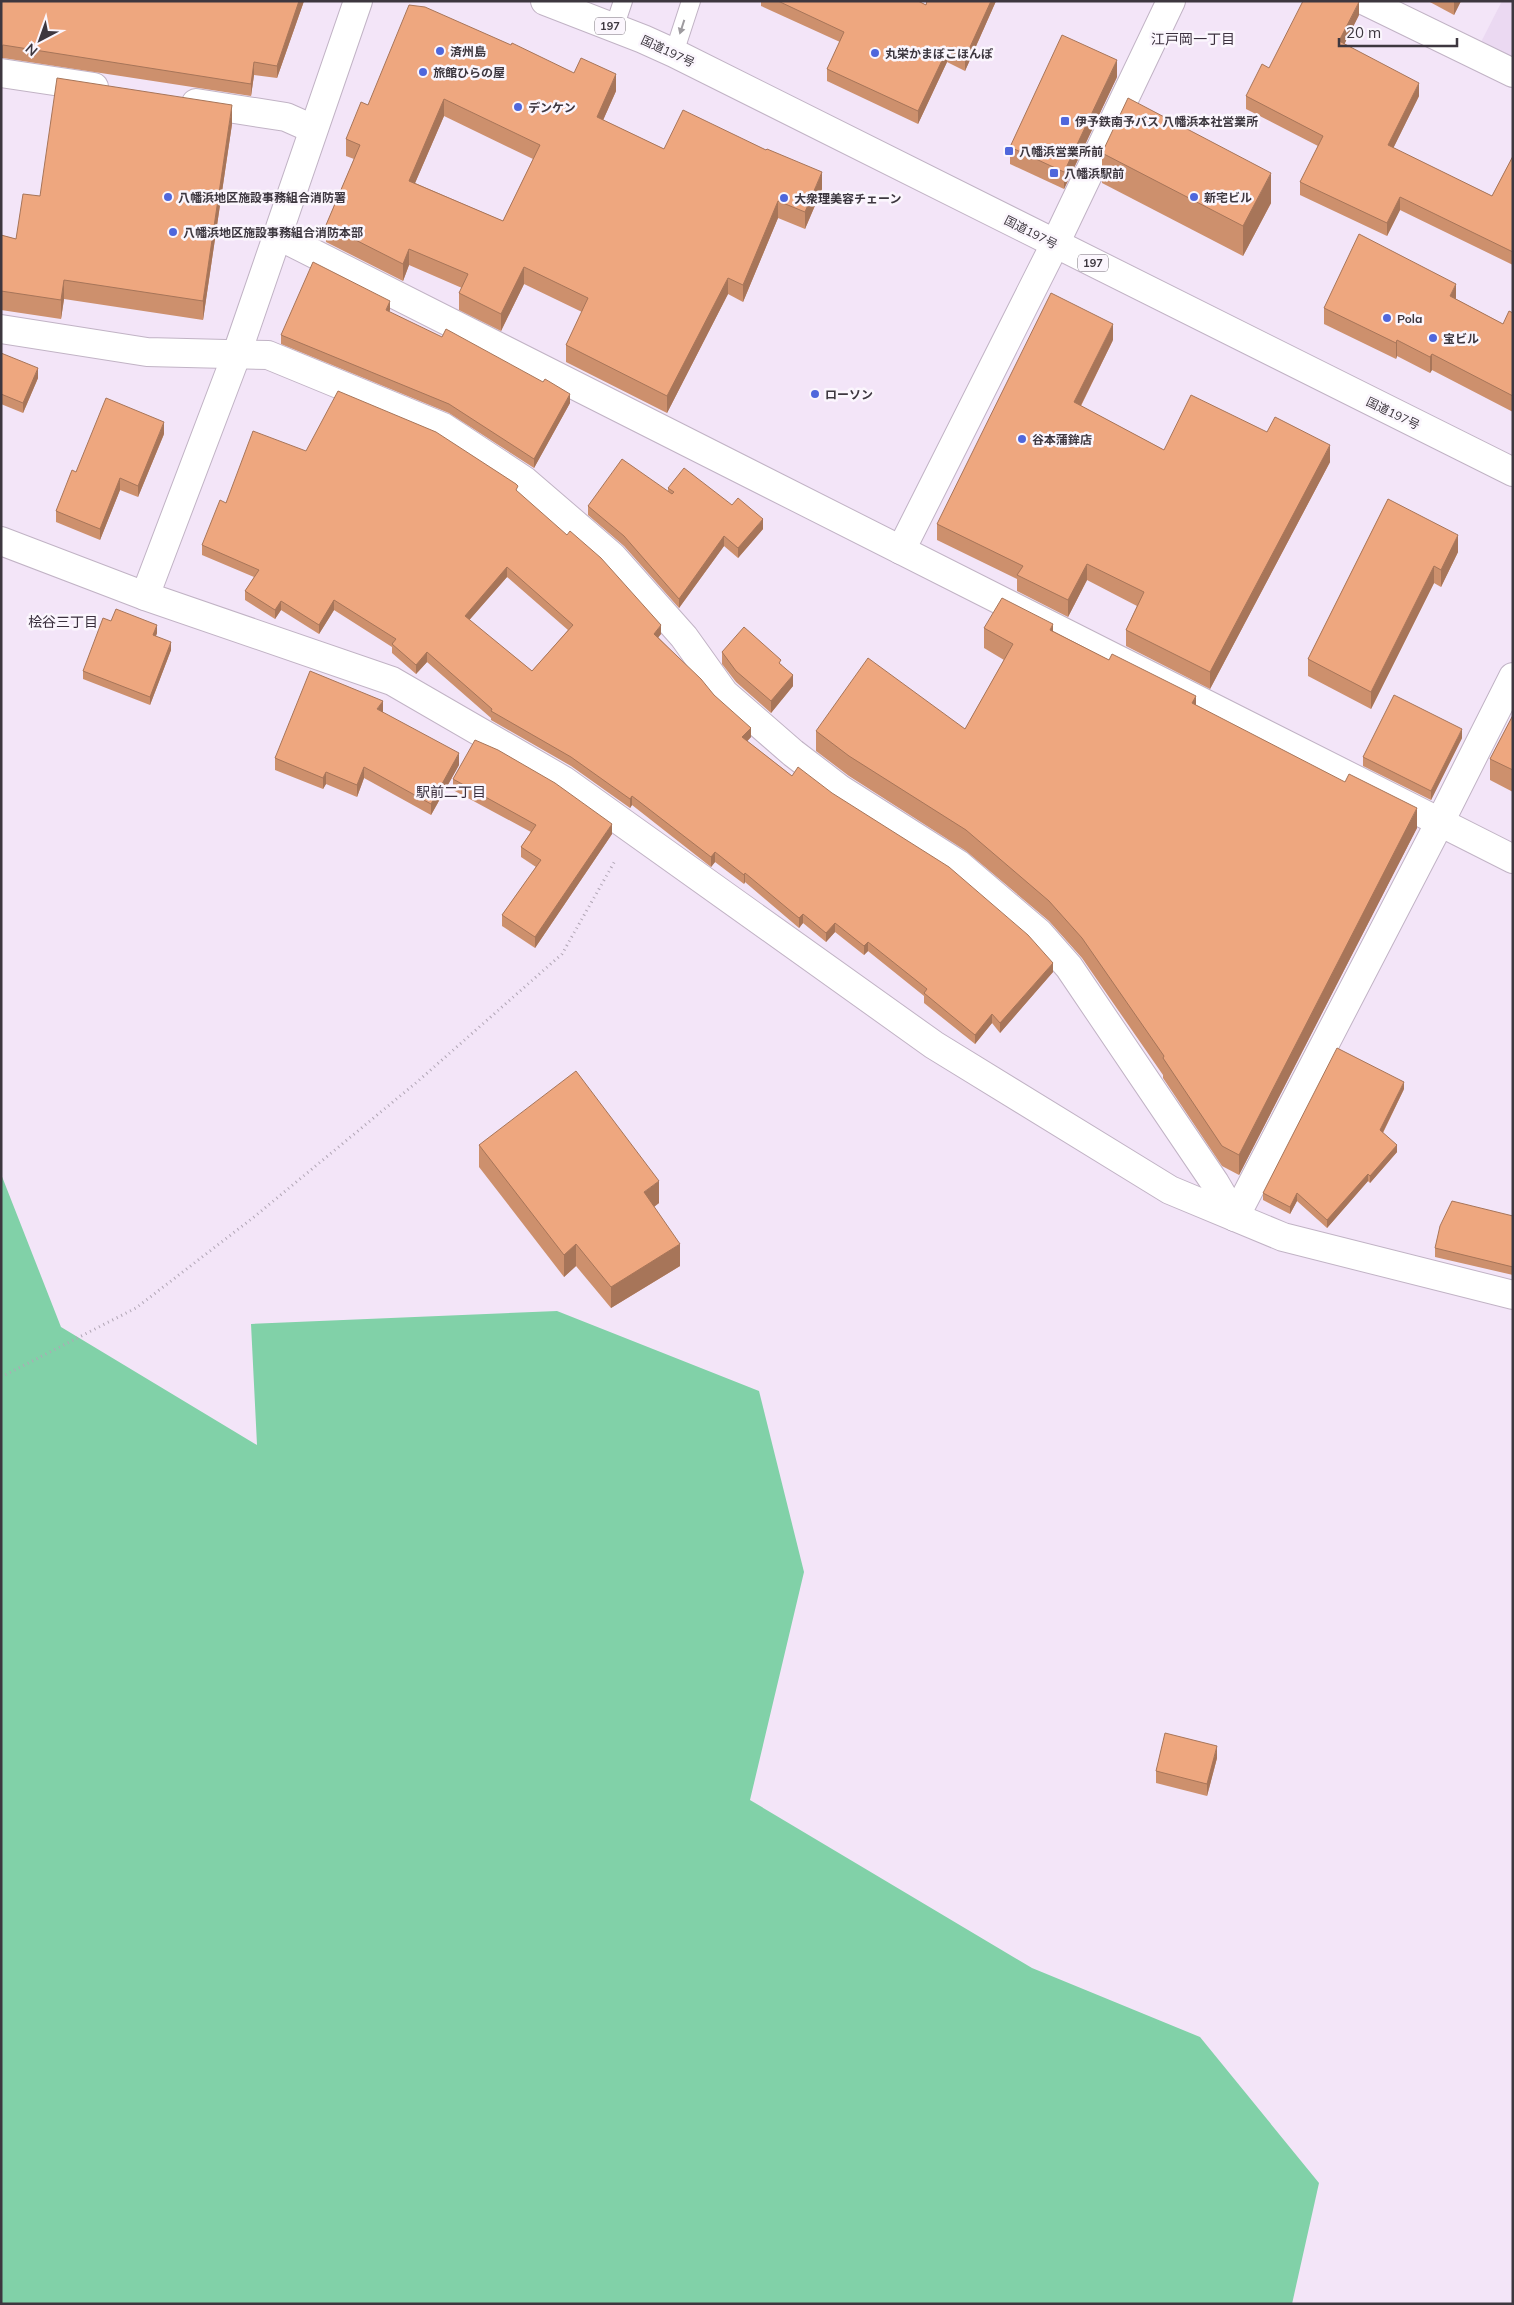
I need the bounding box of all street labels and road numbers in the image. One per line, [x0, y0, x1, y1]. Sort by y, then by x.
road number: 197 [595, 18, 625, 34]
street label: 国道197号 [639, 32, 697, 70]
street label: 国道197号 [1002, 212, 1060, 252]
road number: 197 [1078, 254, 1108, 272]
street label: 国道197号 [1364, 394, 1422, 432]

